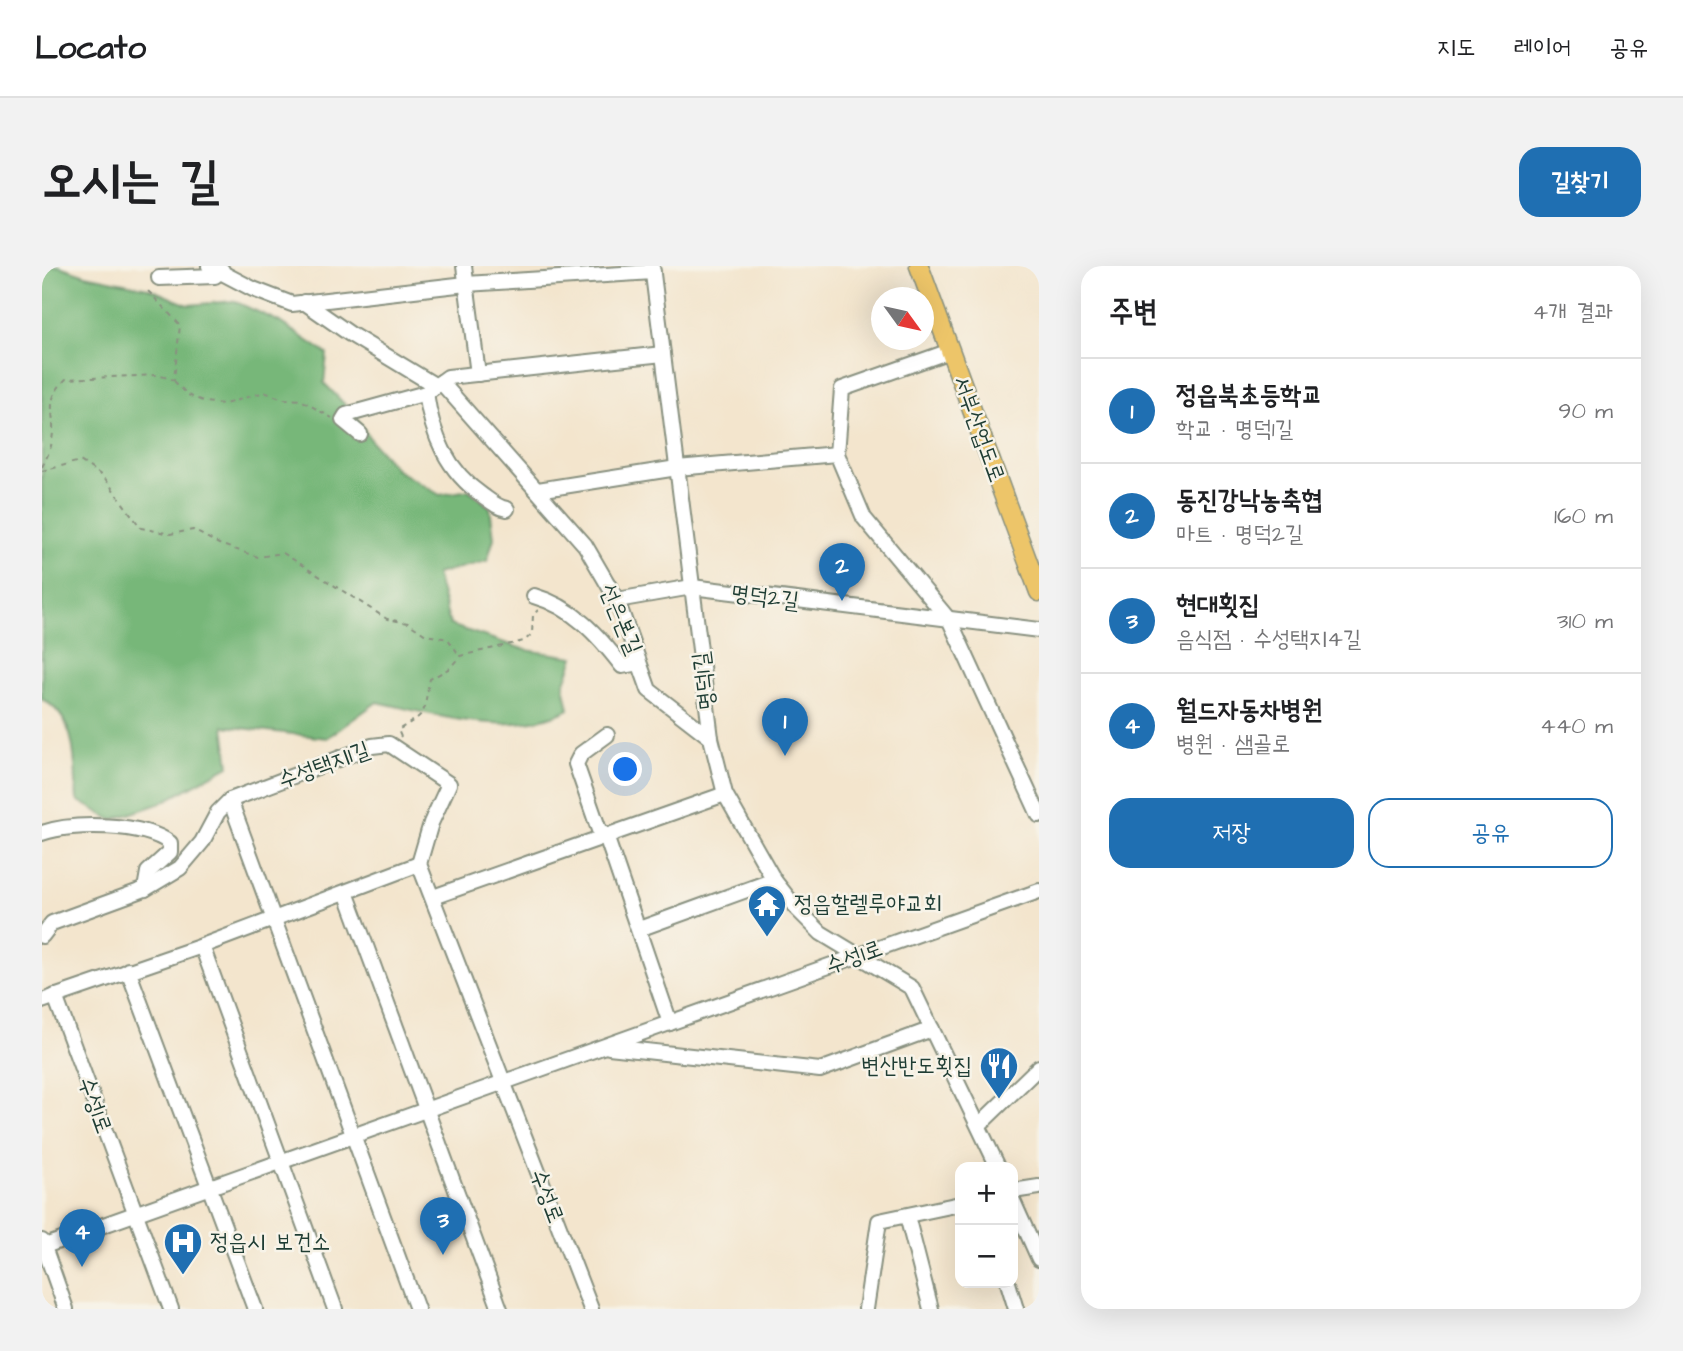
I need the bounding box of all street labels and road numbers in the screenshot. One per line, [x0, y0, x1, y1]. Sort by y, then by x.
street label: 서부산업도로 [945, 371, 1013, 487]
street label: 명덕2길 [729, 577, 801, 617]
street label: 선은본길 [592, 579, 650, 659]
street label: 명덕1길 [685, 650, 723, 712]
street label: 수성택지1길 [274, 734, 374, 796]
street label: 수성1로 [821, 932, 887, 982]
street label: 수성1로 [70, 1072, 120, 1138]
street label: 수성로 [522, 1164, 572, 1228]

